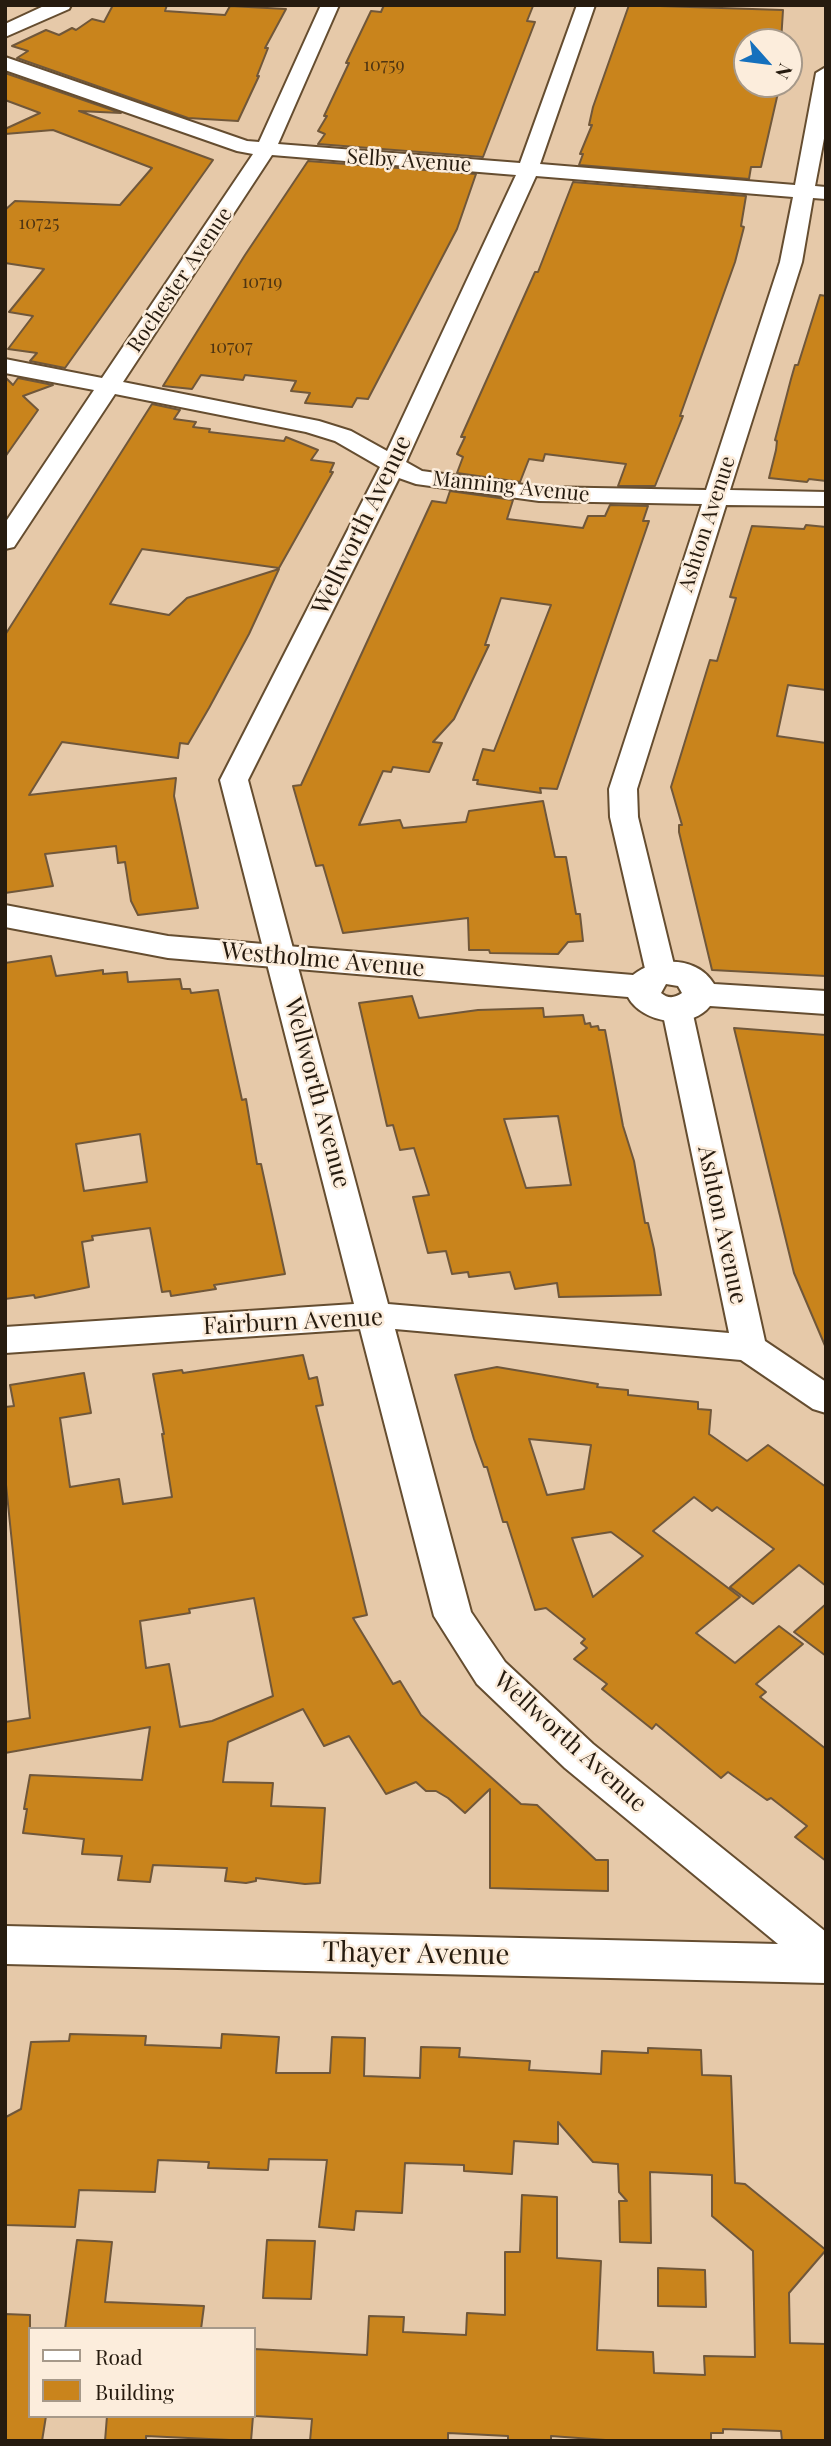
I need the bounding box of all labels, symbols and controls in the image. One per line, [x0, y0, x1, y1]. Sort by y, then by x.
north arrow [733, 28, 803, 98]
house number: 10759 [363, 54, 405, 76]
text: N [770, 60, 799, 84]
street label: Selby Avenue [346, 144, 472, 178]
street label: Rochester Avenue [122, 203, 238, 357]
house number: 10725 [19, 212, 59, 234]
house number: 10719 [242, 271, 282, 293]
house number: 10707 [210, 336, 252, 358]
street label: Wellworth Avenue [306, 431, 418, 619]
street label: Ashton Avenue [673, 453, 741, 595]
street label: Manning Avenue [431, 466, 591, 508]
street label: Westholme Avenue [220, 937, 426, 983]
street label: Wellworth Avenue [278, 995, 356, 1191]
street label: Ashton Avenue [691, 1143, 753, 1307]
street label: Fairburn Avenue [202, 1303, 384, 1341]
street label: Wellworth Avenue [488, 1666, 652, 1818]
street label: Thayer Avenue [322, 1936, 510, 1972]
legend [28, 2327, 256, 2418]
text: Road [95, 2342, 143, 2370]
text: Building [95, 2377, 174, 2405]

